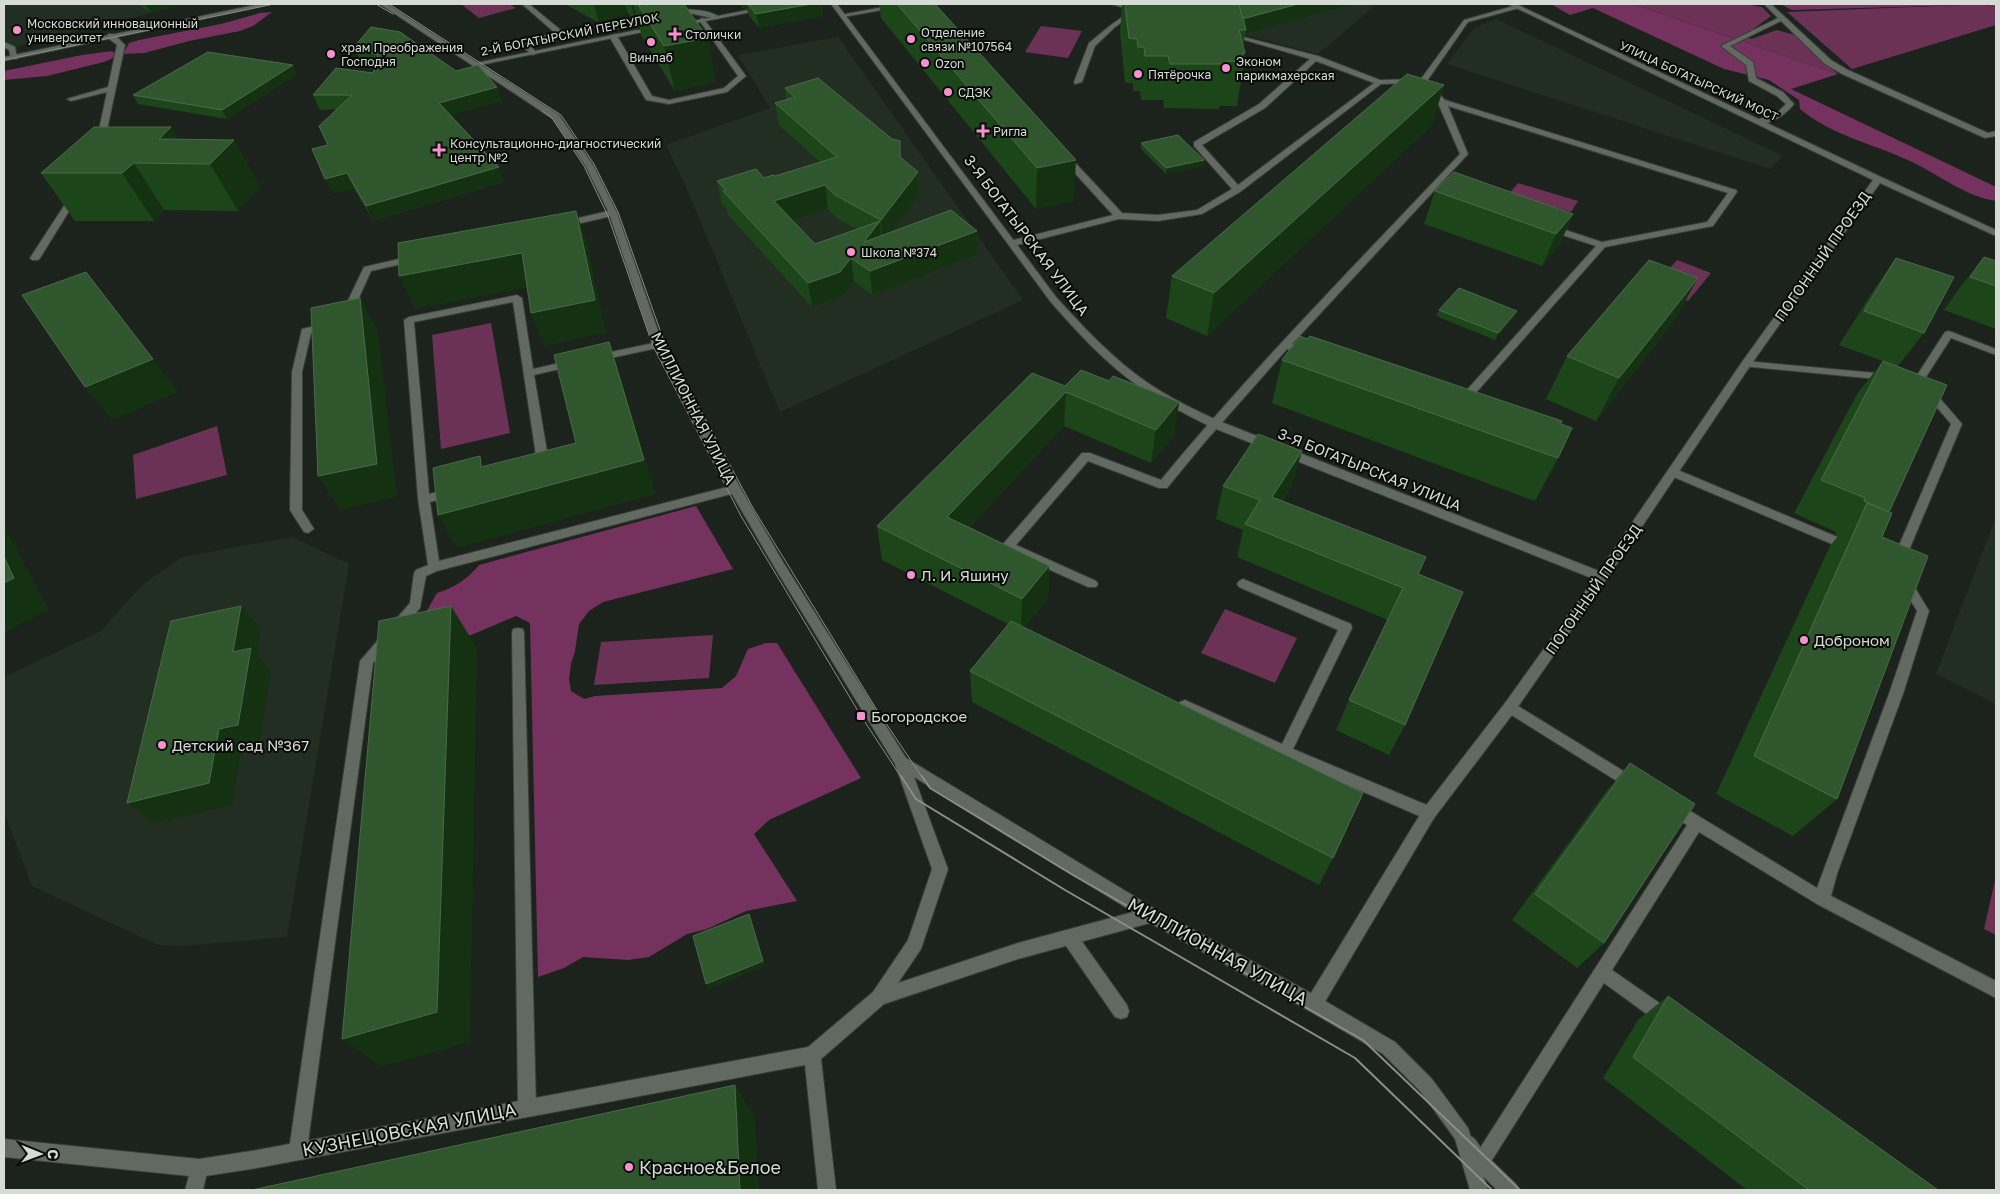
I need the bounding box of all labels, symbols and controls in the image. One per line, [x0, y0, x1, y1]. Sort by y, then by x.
street label: 2-Й БОГАТЫРСКИЙ ПЕРЕУЛОК [479, 9, 661, 59]
place label: Московский инновационный университет [27, 16, 198, 45]
marker: Московский инновационный университет [11, 24, 23, 36]
place label: Отделение связи №107564 [921, 25, 1012, 54]
place label: Столички [685, 27, 741, 42]
marker: Столички [669, 28, 681, 40]
marker: Отделение связи №107564 [905, 33, 917, 45]
marker: Винлаб [645, 36, 657, 48]
street label: УЛИЦА БОГАТЫРСКИЙ МОСТ [1617, 38, 1781, 125]
place label: храм Преображения Господня [341, 40, 463, 69]
marker: храм Преображения Господня [325, 48, 337, 60]
place label: Винлаб [629, 50, 673, 65]
place label: Эконом парикмахерская [1236, 54, 1335, 83]
place label: Ozon [935, 56, 964, 71]
marker: Ozon [919, 57, 931, 69]
marker: Эконом парикмахерская [1220, 62, 1232, 74]
place label: Пятёрочка [1148, 67, 1211, 82]
marker: Пятёрочка [1132, 68, 1144, 80]
place label: СДЭК [958, 85, 992, 100]
marker: СДЭК [942, 86, 954, 98]
place label: Ригла [993, 124, 1027, 139]
marker: Ригла [977, 125, 989, 137]
place label: Консультационно-диагностический центр №2 [450, 136, 661, 165]
marker: Консультационно-диагностический центр №2 [432, 143, 446, 157]
street label: 3-Я БОГАТЫРСКАЯ УЛИЦА [961, 151, 1093, 319]
street label: ПОГОННЫЙ ПРОЕЗД [1770, 187, 1874, 325]
place label: Школа №374 [861, 245, 937, 260]
marker: Школа №374 [845, 246, 857, 258]
street label: МИЛЛИОННАЯ УЛИЦА [648, 329, 740, 487]
street label: 3-Я БОГАТЫРСКАЯ УЛИЦА [1276, 424, 1464, 514]
street label: ПОГОННЫЙ ПРОЕЗД [1541, 520, 1645, 658]
place label: Л. И. Яшину [921, 566, 1009, 584]
marker: Л. И. Яшину [905, 569, 917, 581]
place label: Доброном [1814, 631, 1890, 649]
marker: Доброном [1798, 634, 1810, 646]
place label: Богородское [871, 707, 967, 725]
marker: Богородское [855, 710, 867, 722]
place label: Детский сад №367 [172, 736, 309, 754]
marker: Детский сад №367 [156, 739, 168, 751]
street label: МИЛЛИОННАЯ УЛИЦА [1124, 892, 1312, 1010]
street label: КУЗНЕЦОВСКАЯ УЛИЦА [300, 1097, 518, 1161]
north arrow [15, 1129, 65, 1179]
text: С [45, 1149, 62, 1159]
place label: Красное&Белое [639, 1156, 781, 1178]
marker: Красное&Белое [623, 1161, 635, 1173]

